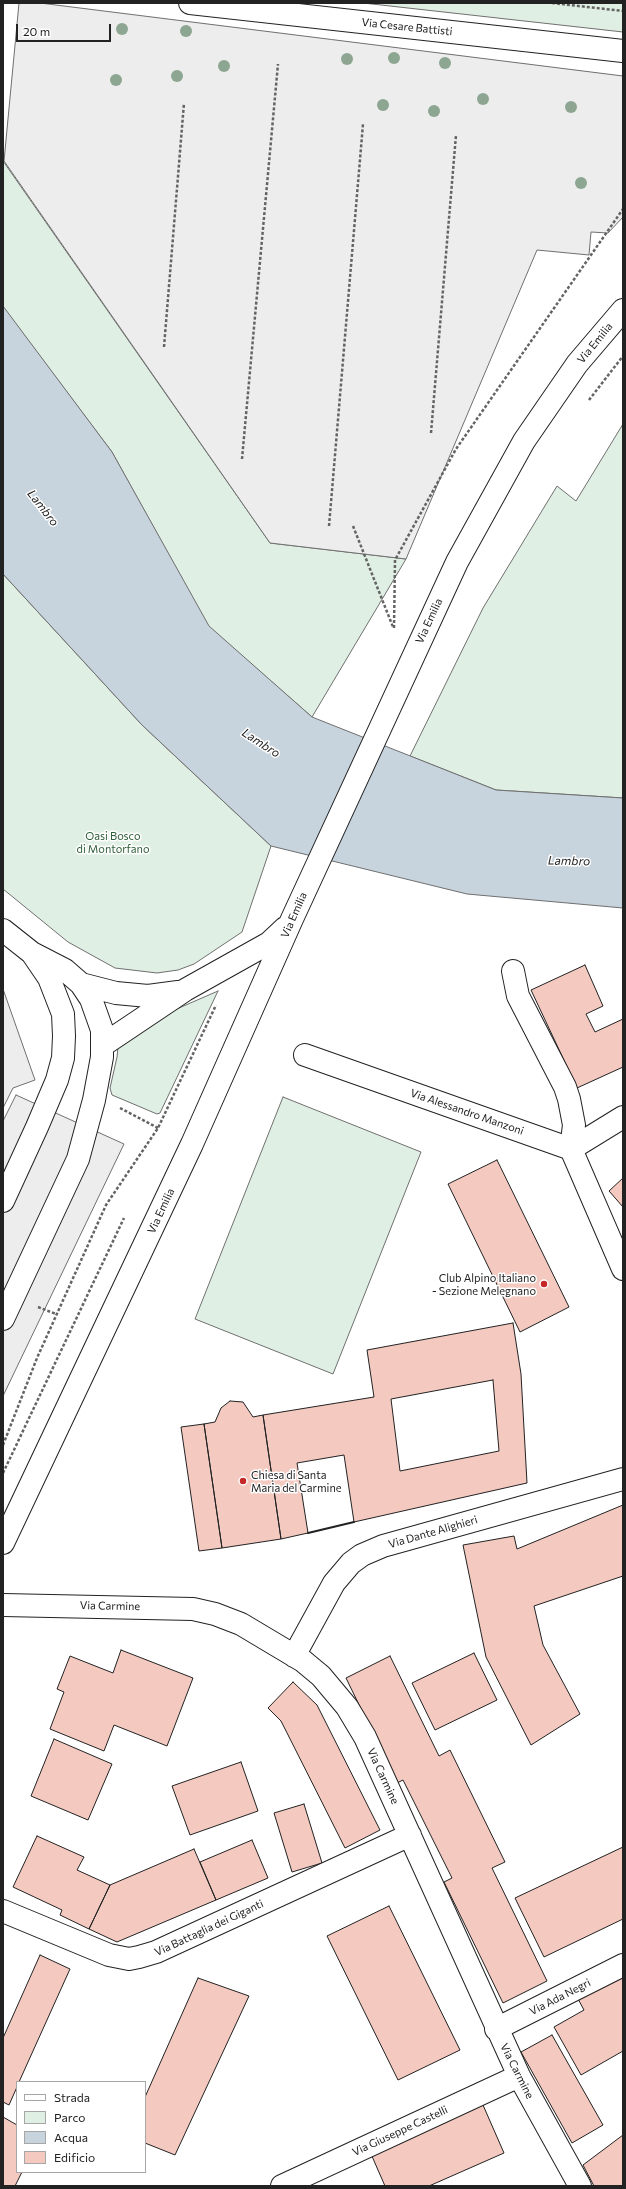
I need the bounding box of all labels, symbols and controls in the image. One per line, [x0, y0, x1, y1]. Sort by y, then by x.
scale bar [18, 16, 113, 42]
street label: Via Cesare Battisti [361, 16, 453, 38]
text: 20 m [23, 24, 50, 38]
street label: Via Emilia [575, 320, 615, 366]
water label: Lambro [24, 487, 62, 529]
street label: Via Emilia [413, 596, 445, 646]
water label: Lambro [239, 725, 283, 761]
park label: Oasi Bosco di Montorfano [77, 829, 149, 855]
water label: Lambro [548, 853, 590, 869]
street label: Via Emilia [278, 890, 310, 940]
street label: Via Alessandro Manzoni [408, 1086, 526, 1138]
street label: Via Emilia [145, 1186, 177, 1236]
place label: Club Alpino Italiano - Sezione Melegnano [432, 1271, 536, 1297]
marker: Club Alpino Italiano - Sezione Melegnano [539, 1279, 549, 1289]
place label: Chiesa di Santa Maria del Carmine [251, 1468, 342, 1494]
marker: Chiesa di Santa Maria del Carmine [238, 1476, 248, 1486]
street label: Via Dante Alighieri [387, 1513, 479, 1551]
street label: Via Carmine [80, 1599, 140, 1613]
street label: Via Carmine [364, 1746, 402, 1806]
street label: Via Battaglia dei Giganti [152, 1897, 266, 1959]
street label: Via Ada Negri [527, 1976, 593, 2018]
street label: Via Carmine [497, 2041, 537, 2101]
legend [16, 2081, 146, 2173]
text: Strada [54, 2090, 90, 2104]
street label: Via Giuseppe Castelli [350, 2103, 450, 2159]
text: Parco [54, 2110, 86, 2124]
text: Acqua [54, 2130, 88, 2144]
text: Edificio [54, 2150, 95, 2164]

